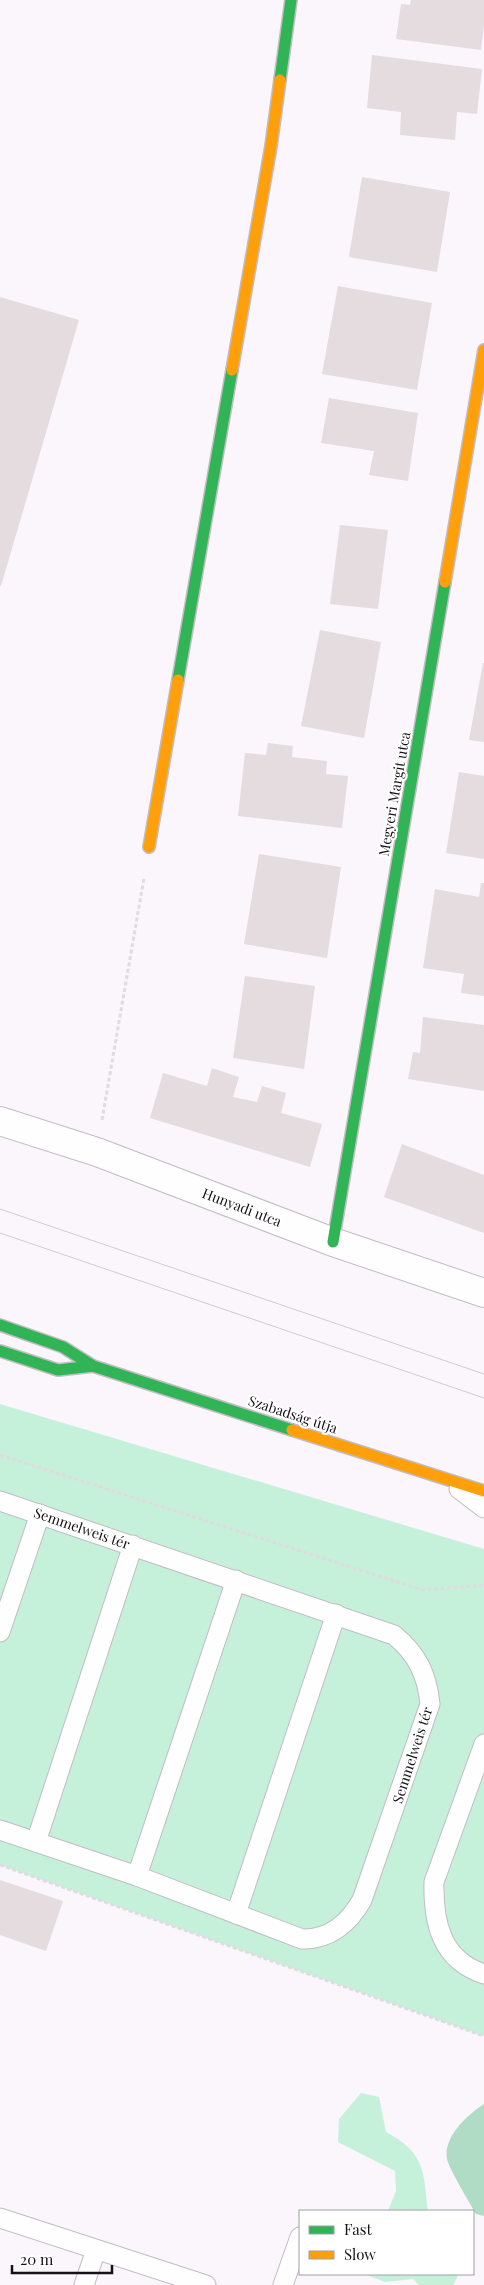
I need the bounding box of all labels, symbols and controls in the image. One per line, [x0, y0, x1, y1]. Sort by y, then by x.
street label: Megyeri Margit utca [374, 730, 414, 858]
street label: Hunyadi utca [200, 1183, 284, 1231]
street label: Szabadság útja [246, 1391, 340, 1437]
street label: Semmelweis tér [31, 1503, 133, 1554]
street label: Semmelweis tér [387, 1704, 437, 1806]
legend [299, 2210, 474, 2275]
text: Fast [344, 2219, 373, 2239]
scale bar [12, 2242, 112, 2274]
text: Slow [344, 2244, 376, 2264]
text: 20 m [20, 2249, 54, 2269]

